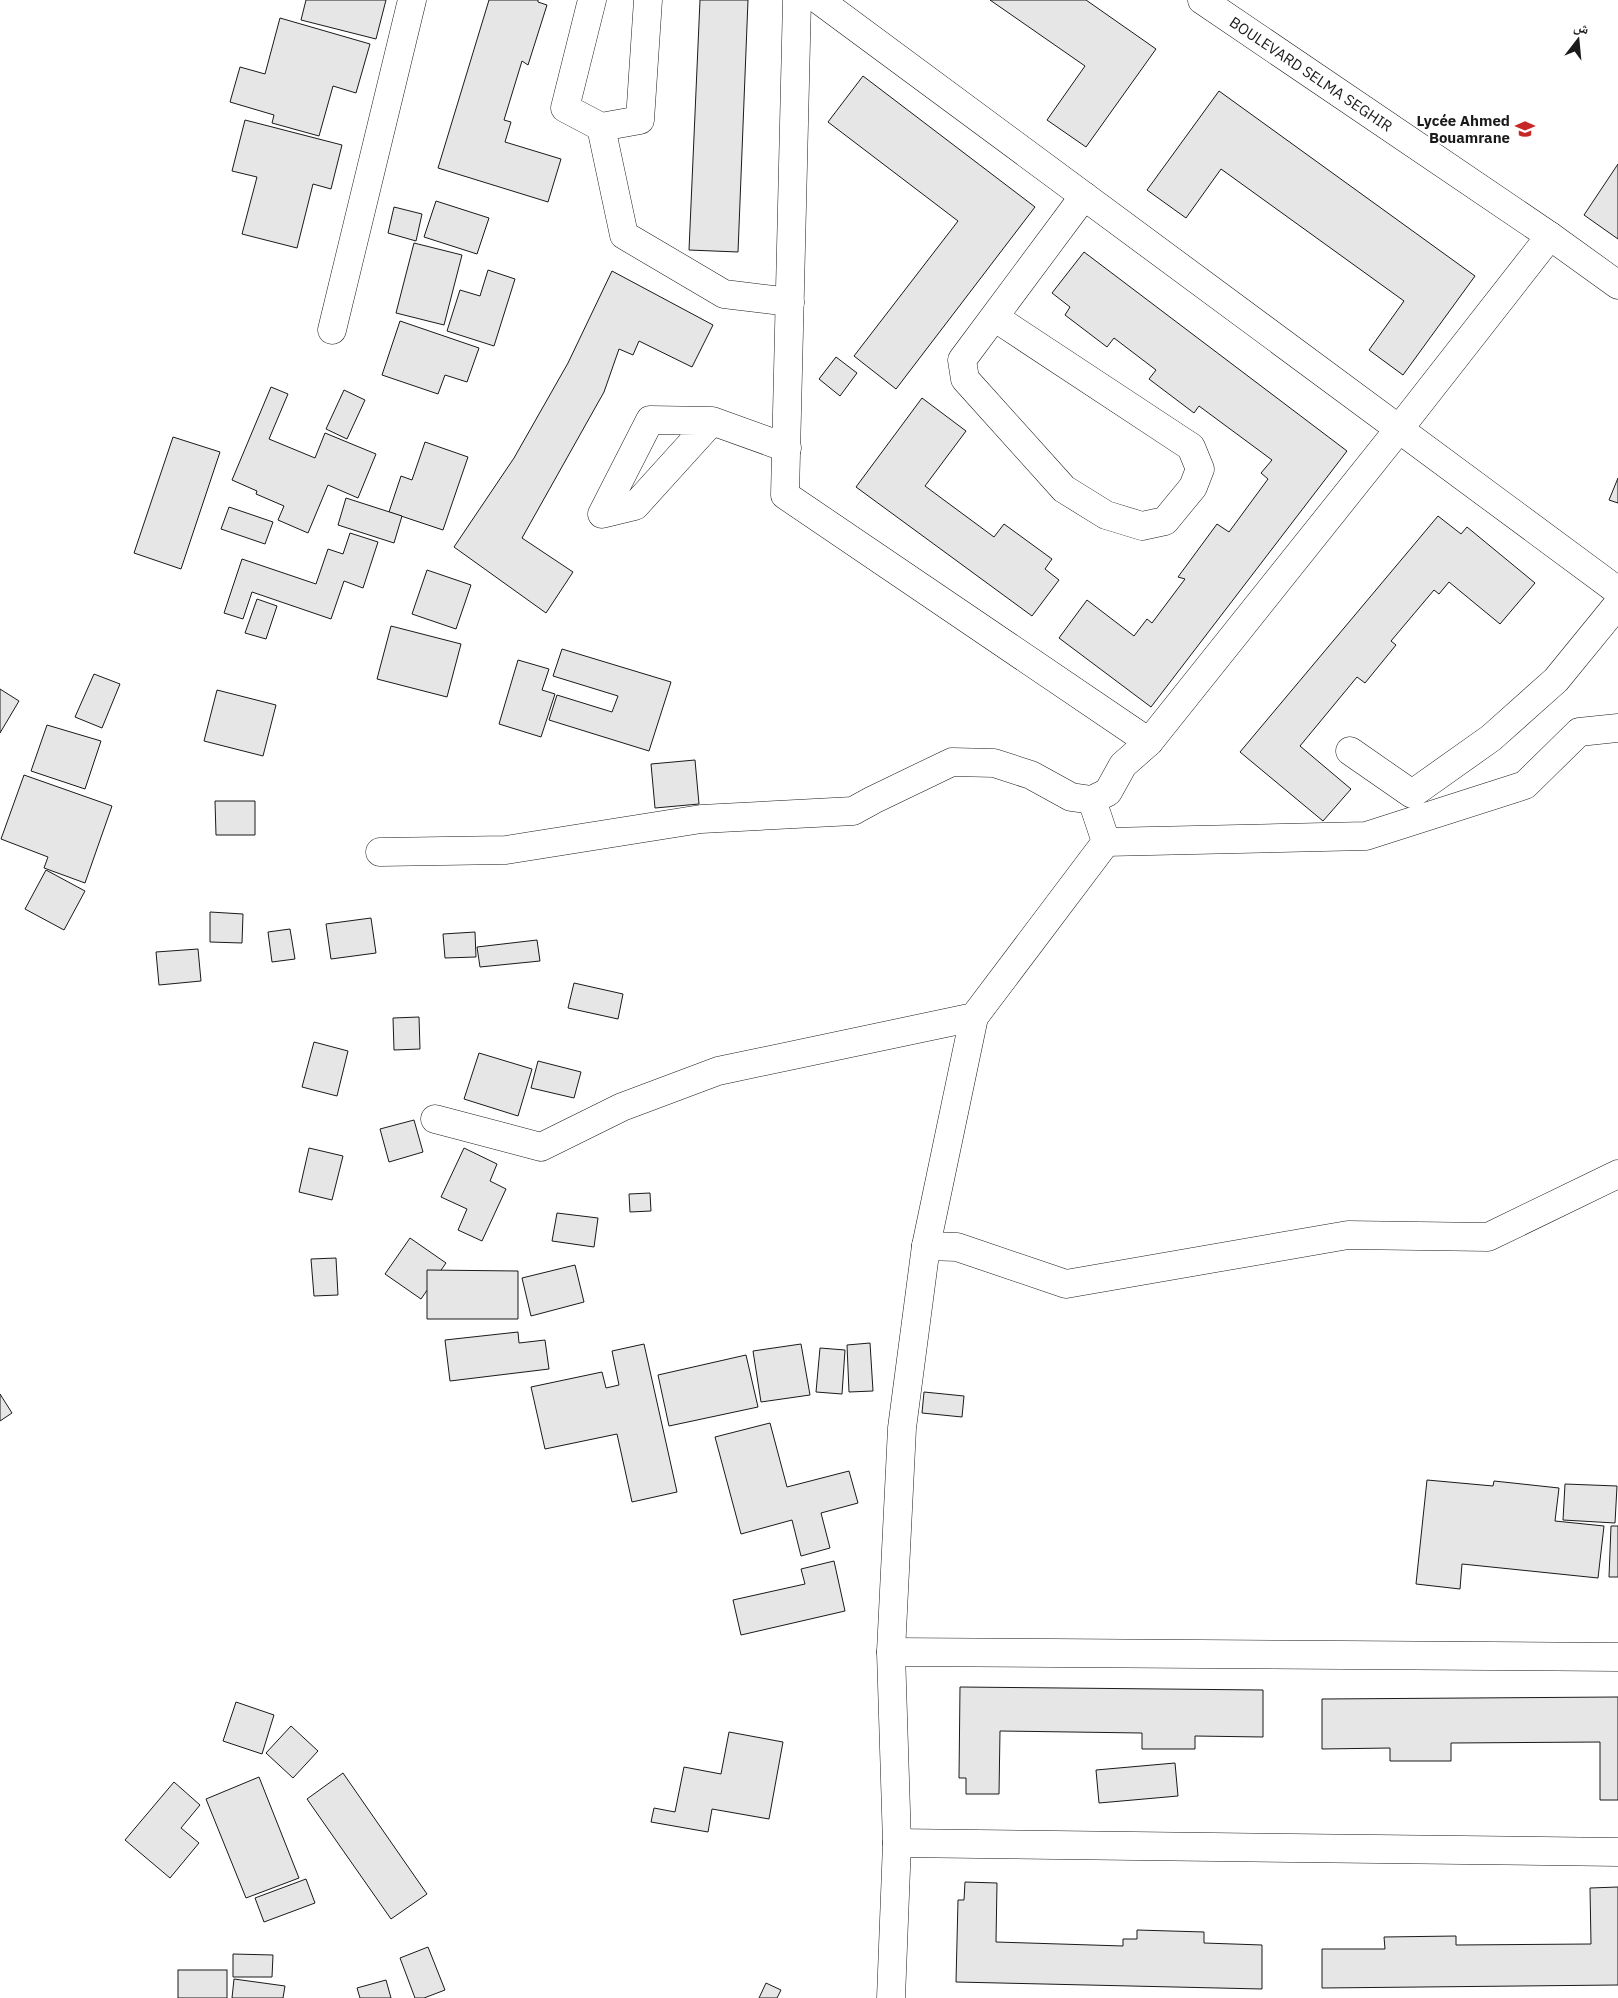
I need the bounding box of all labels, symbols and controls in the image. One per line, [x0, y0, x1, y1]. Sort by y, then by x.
street label: BOULEVARD SELMA SEGHIR [1226, 12, 1396, 136]
north arrow [1553, 15, 1603, 65]
text: ش [1572, 17, 1591, 38]
place label: Lycée Ahmed Bouamrane [1416, 111, 1510, 147]
school or university icon: Lycée Ahmed Bouamrane [1514, 118, 1536, 140]

